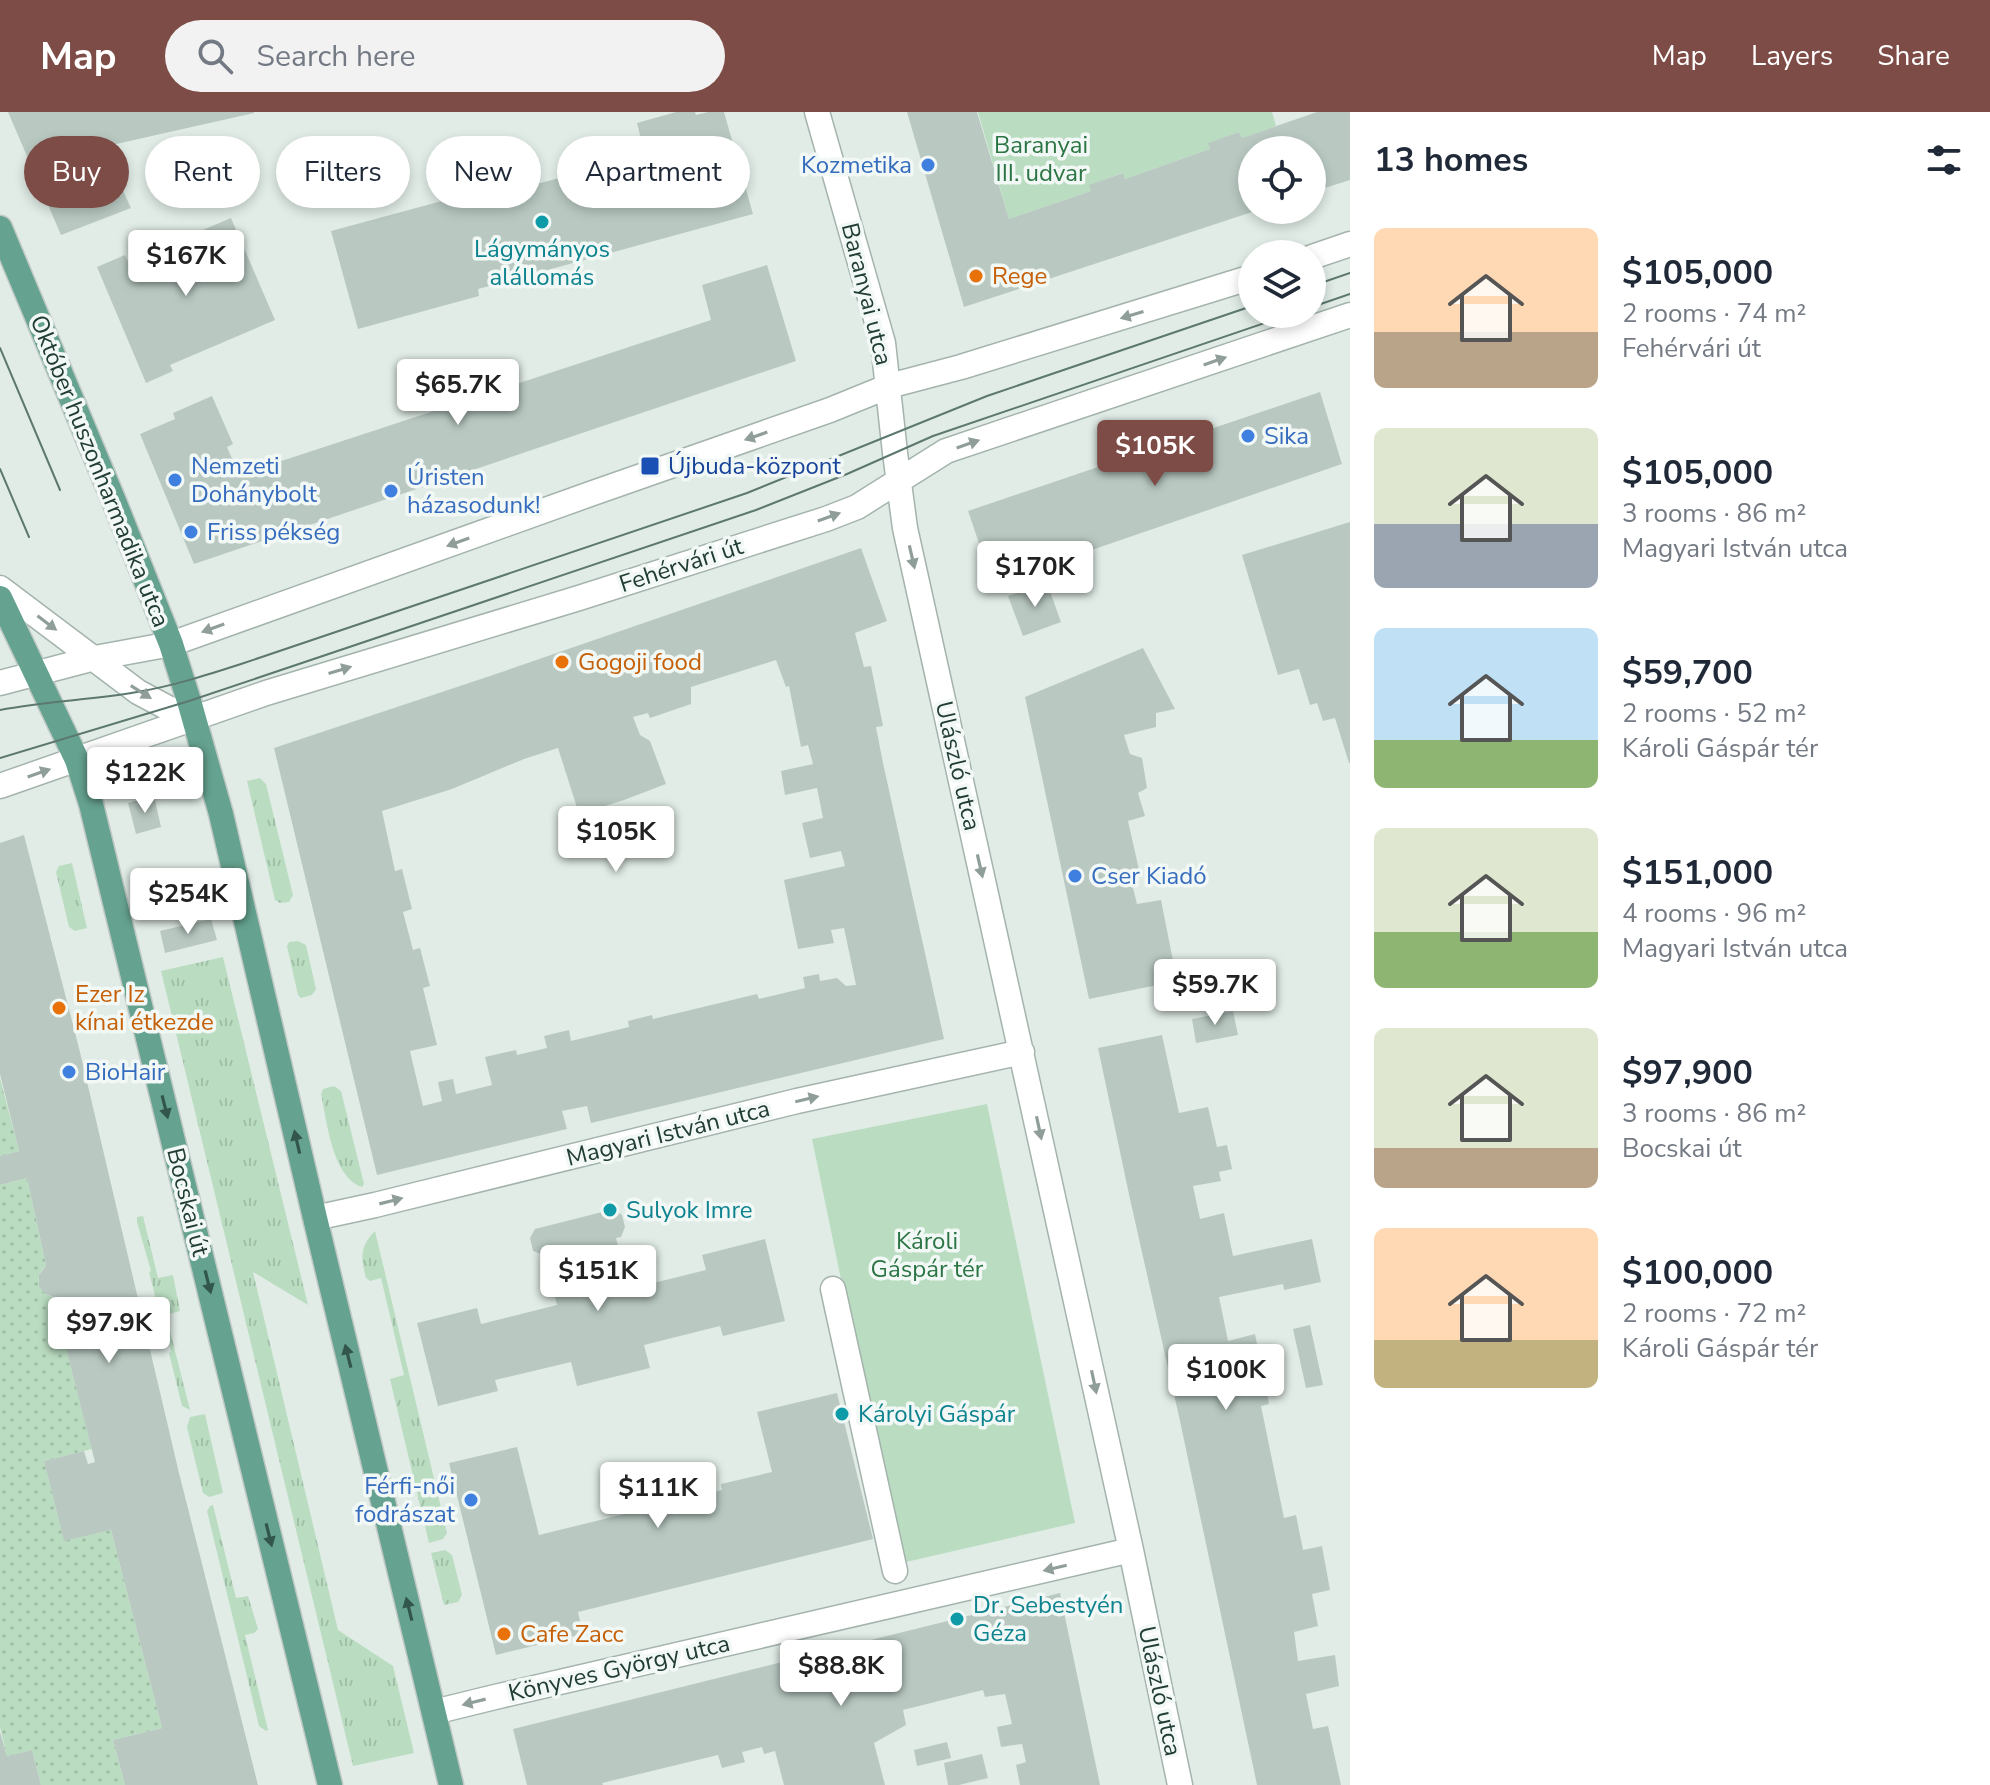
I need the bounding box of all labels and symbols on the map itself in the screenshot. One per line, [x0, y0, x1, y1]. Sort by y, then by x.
park label: Baranyai III. udvar [994, 129, 1088, 189]
place label: Kozmetika [801, 149, 912, 181]
marker: Kozmetika [919, 156, 937, 174]
marker: Lágymányos alállomás [533, 213, 551, 231]
street label: Baranyai utca [834, 219, 900, 369]
pin: $167K [130, 230, 242, 298]
place label: Lágymányos alállomás [474, 233, 610, 293]
place label: Rege [992, 260, 1047, 292]
marker: Rege [967, 267, 985, 285]
one-way arrow [1120, 309, 1144, 322]
street label: Október huszonharmadika utca [23, 310, 177, 632]
one-way arrow [1203, 354, 1227, 366]
pin: $65.7K [393, 359, 523, 427]
pin: $105K [1099, 420, 1211, 488]
place label: Sika [1264, 420, 1309, 452]
marker: Sika [1239, 427, 1257, 445]
one-way arrow [744, 430, 768, 442]
one-way arrow [957, 437, 981, 449]
place label: Nemzeti Dohánybolt [191, 450, 318, 510]
place label: Újbuda-központ [668, 450, 841, 482]
marker: Újbuda-központ [639, 455, 661, 477]
place label: Úristen házasodunk! [407, 461, 541, 521]
marker: Nemzeti Dohánybolt [166, 471, 184, 489]
marker: Úristen házasodunk! [382, 482, 400, 500]
one-way arrow [817, 510, 841, 523]
place label: Friss pékség [207, 516, 340, 548]
marker: Friss pékség [182, 523, 200, 541]
street label: Fehérvári út [615, 530, 747, 600]
one-way arrow [446, 536, 470, 548]
pin: $170K [979, 541, 1091, 609]
one-way arrow [906, 545, 919, 570]
one-way arrow [37, 615, 58, 630]
one-way arrow [201, 623, 225, 635]
place label: Gogoji food [578, 646, 702, 678]
marker: Gogoji food [553, 653, 571, 671]
one-way arrow [329, 664, 353, 676]
one-way arrow [130, 685, 151, 700]
street label: Ulászló utca [928, 698, 988, 834]
pin: $122K [89, 747, 201, 815]
one-way arrow [27, 766, 51, 778]
pin: $105K [560, 806, 672, 874]
one-way arrow [974, 853, 987, 878]
place label: Cser Kiadó [1091, 860, 1207, 892]
marker: Cser Kiadó [1066, 867, 1084, 885]
pin: $254K [132, 868, 244, 936]
pin: $59.7K [1150, 959, 1280, 1027]
place label: Ezer Iz kínai étkezde [75, 978, 214, 1038]
marker: Ezer Iz kínai étkezde [50, 999, 68, 1017]
place label: BioHair [85, 1056, 166, 1088]
marker: BioHair [60, 1063, 78, 1081]
street label: Magyari István utca [563, 1092, 773, 1174]
one-way arrow [794, 1092, 819, 1105]
one-way arrow [159, 1094, 172, 1119]
one-way arrow [1033, 1115, 1046, 1140]
one-way arrow [290, 1129, 303, 1154]
street label: Bocskai út [159, 1145, 217, 1260]
one-way arrow [379, 1194, 404, 1207]
place label: Sulyok Imre [626, 1194, 753, 1226]
marker: Sulyok Imre [601, 1201, 619, 1219]
park label: Károli Gáspár tér [871, 1225, 984, 1285]
pin: $151K [542, 1245, 654, 1313]
one-way arrow [202, 1270, 214, 1295]
pin: $97.9K [44, 1297, 174, 1365]
one-way arrow [342, 1344, 354, 1369]
pin: $100K [1170, 1344, 1282, 1412]
one-way arrow [1088, 1369, 1101, 1394]
place label: Károlyi Gáspár [858, 1398, 1016, 1430]
marker: Károlyi Gáspár [833, 1405, 851, 1423]
pin: $111K [602, 1462, 714, 1530]
place label: Férfi-női fodrászat [355, 1470, 456, 1530]
marker: Férfi-női fodrászat [462, 1491, 480, 1509]
one-way arrow [263, 1522, 276, 1547]
one-way arrow [1042, 1562, 1067, 1575]
place label: Dr. Sebestyén Géza [973, 1589, 1123, 1649]
one-way arrow [403, 1597, 415, 1622]
marker: Dr. Sebestyén Géza [948, 1610, 966, 1628]
place label: Cafe Zacc [520, 1618, 624, 1650]
street label: Ulászló utca [1131, 1623, 1189, 1759]
marker: Cafe Zacc [495, 1625, 513, 1643]
street label: Könyves György utca [505, 1627, 733, 1709]
pin: $88.8K [776, 1640, 906, 1708]
one-way arrow [462, 1696, 487, 1708]

